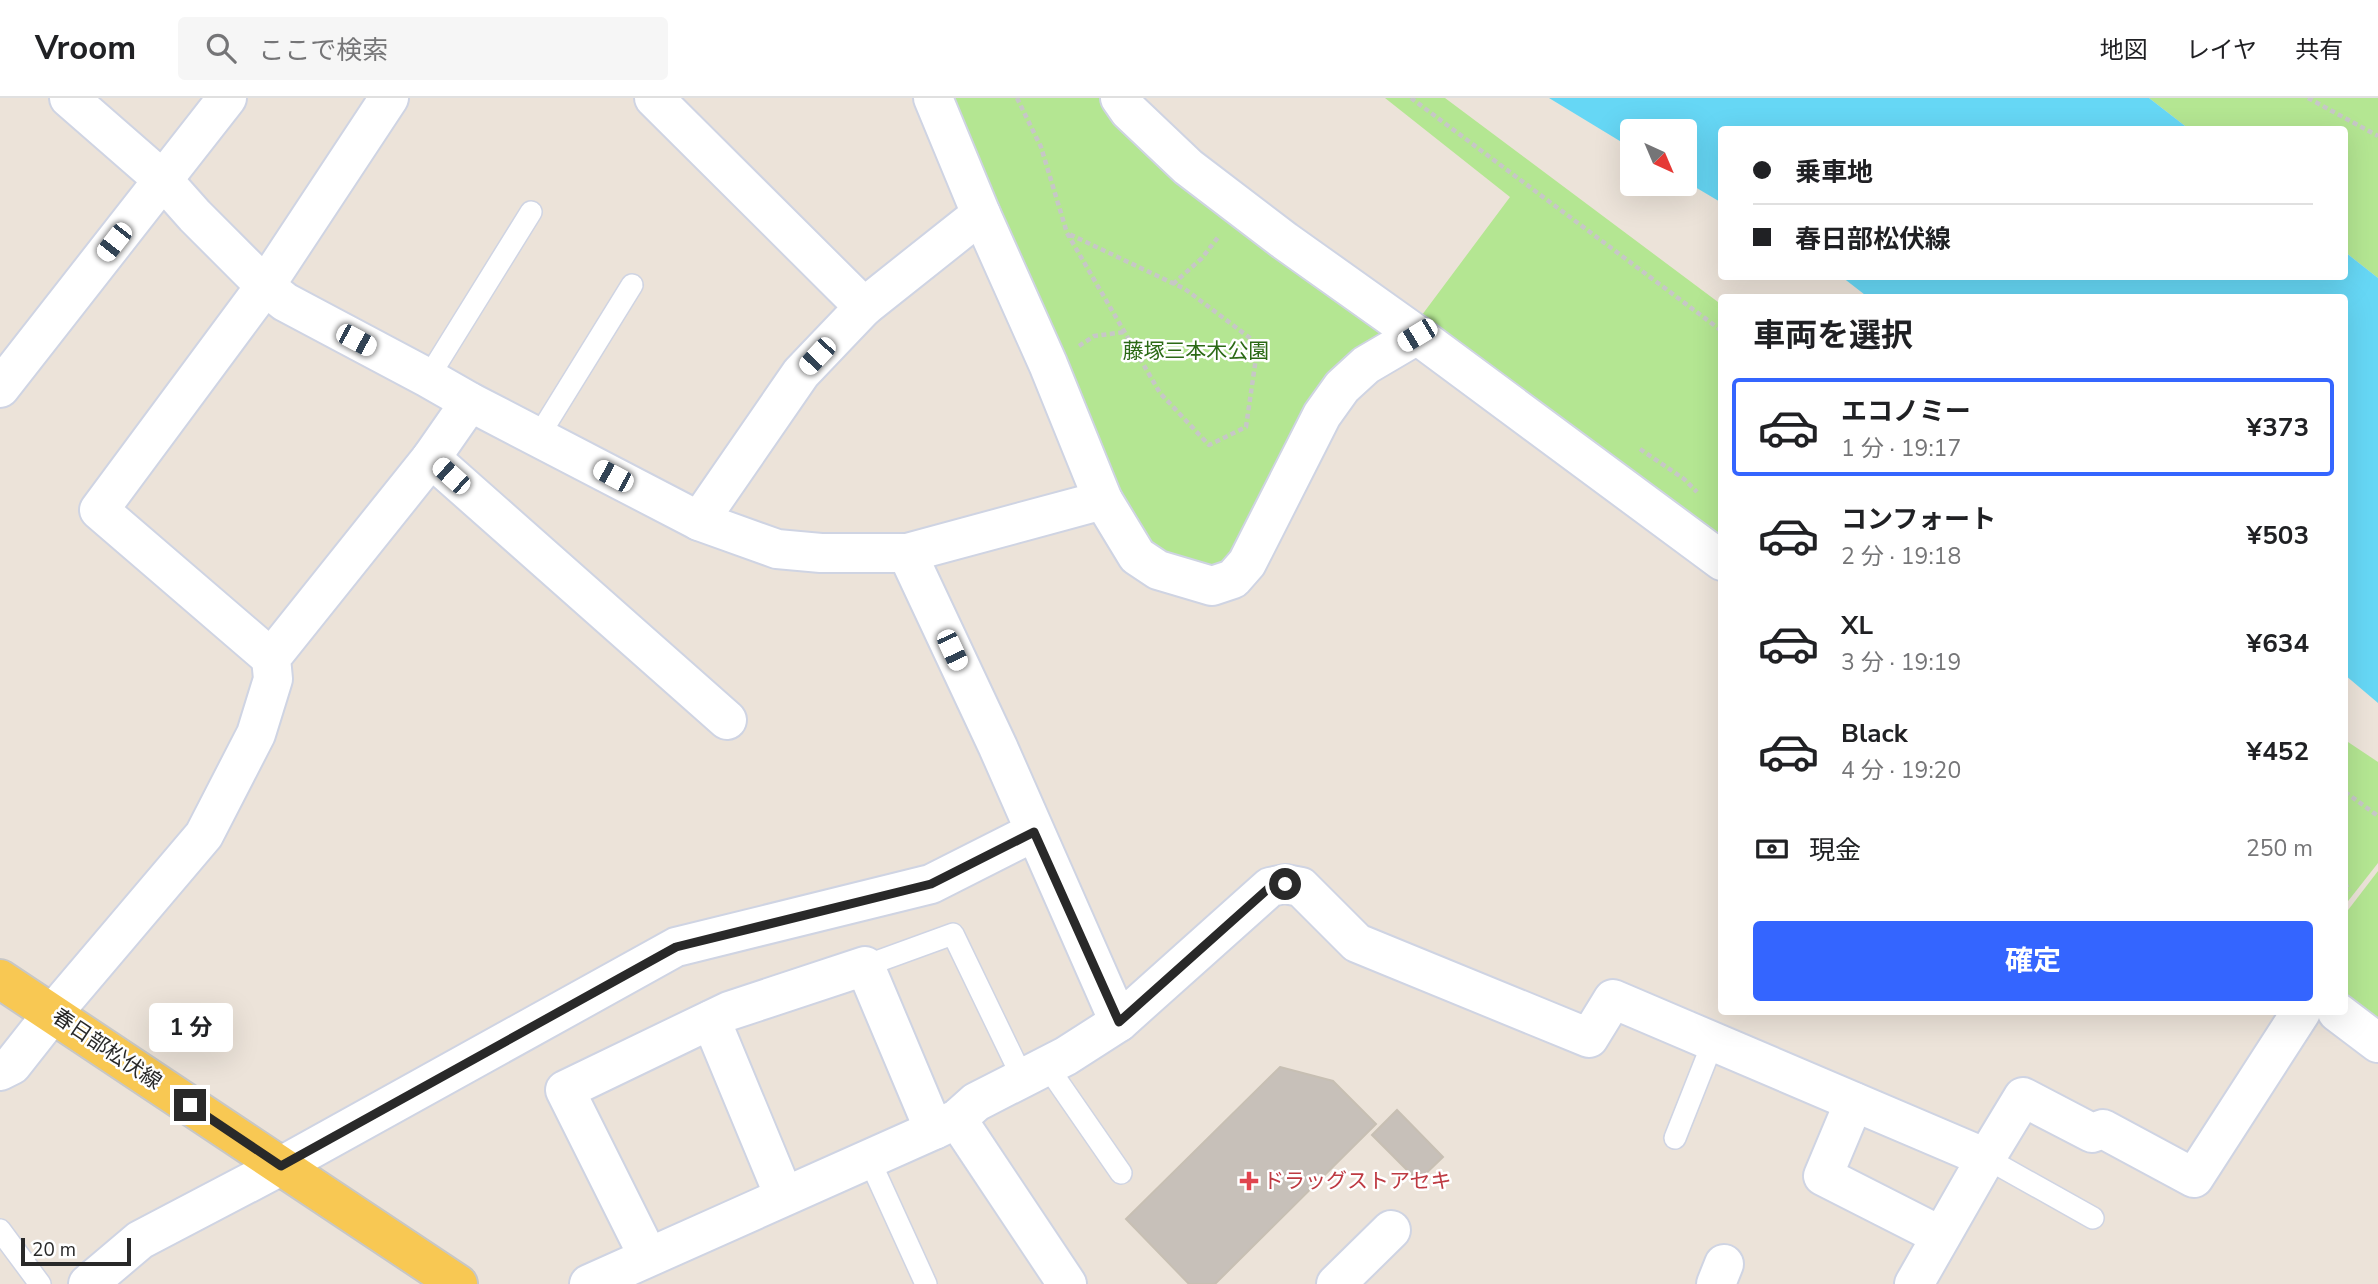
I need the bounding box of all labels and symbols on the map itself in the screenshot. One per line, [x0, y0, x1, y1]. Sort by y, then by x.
north arrow [1620, 119, 1698, 196]
car [93, 219, 136, 265]
car [1394, 315, 1441, 355]
car [333, 321, 380, 359]
car [795, 333, 840, 379]
park label: 藤塚三本木公園 [1123, 337, 1270, 365]
car [429, 454, 474, 498]
car [590, 457, 637, 495]
car [934, 627, 971, 673]
route start [1269, 868, 1301, 900]
street label: 春日部松伏線 [47, 1002, 167, 1096]
callout: 1 分 [148, 1004, 232, 1052]
route end [174, 1089, 206, 1121]
place label: ドラッグストアセキ [1263, 1167, 1452, 1195]
marker: ドラッグストアセキ [1241, 1173, 1257, 1189]
scale bar [21, 1235, 131, 1267]

